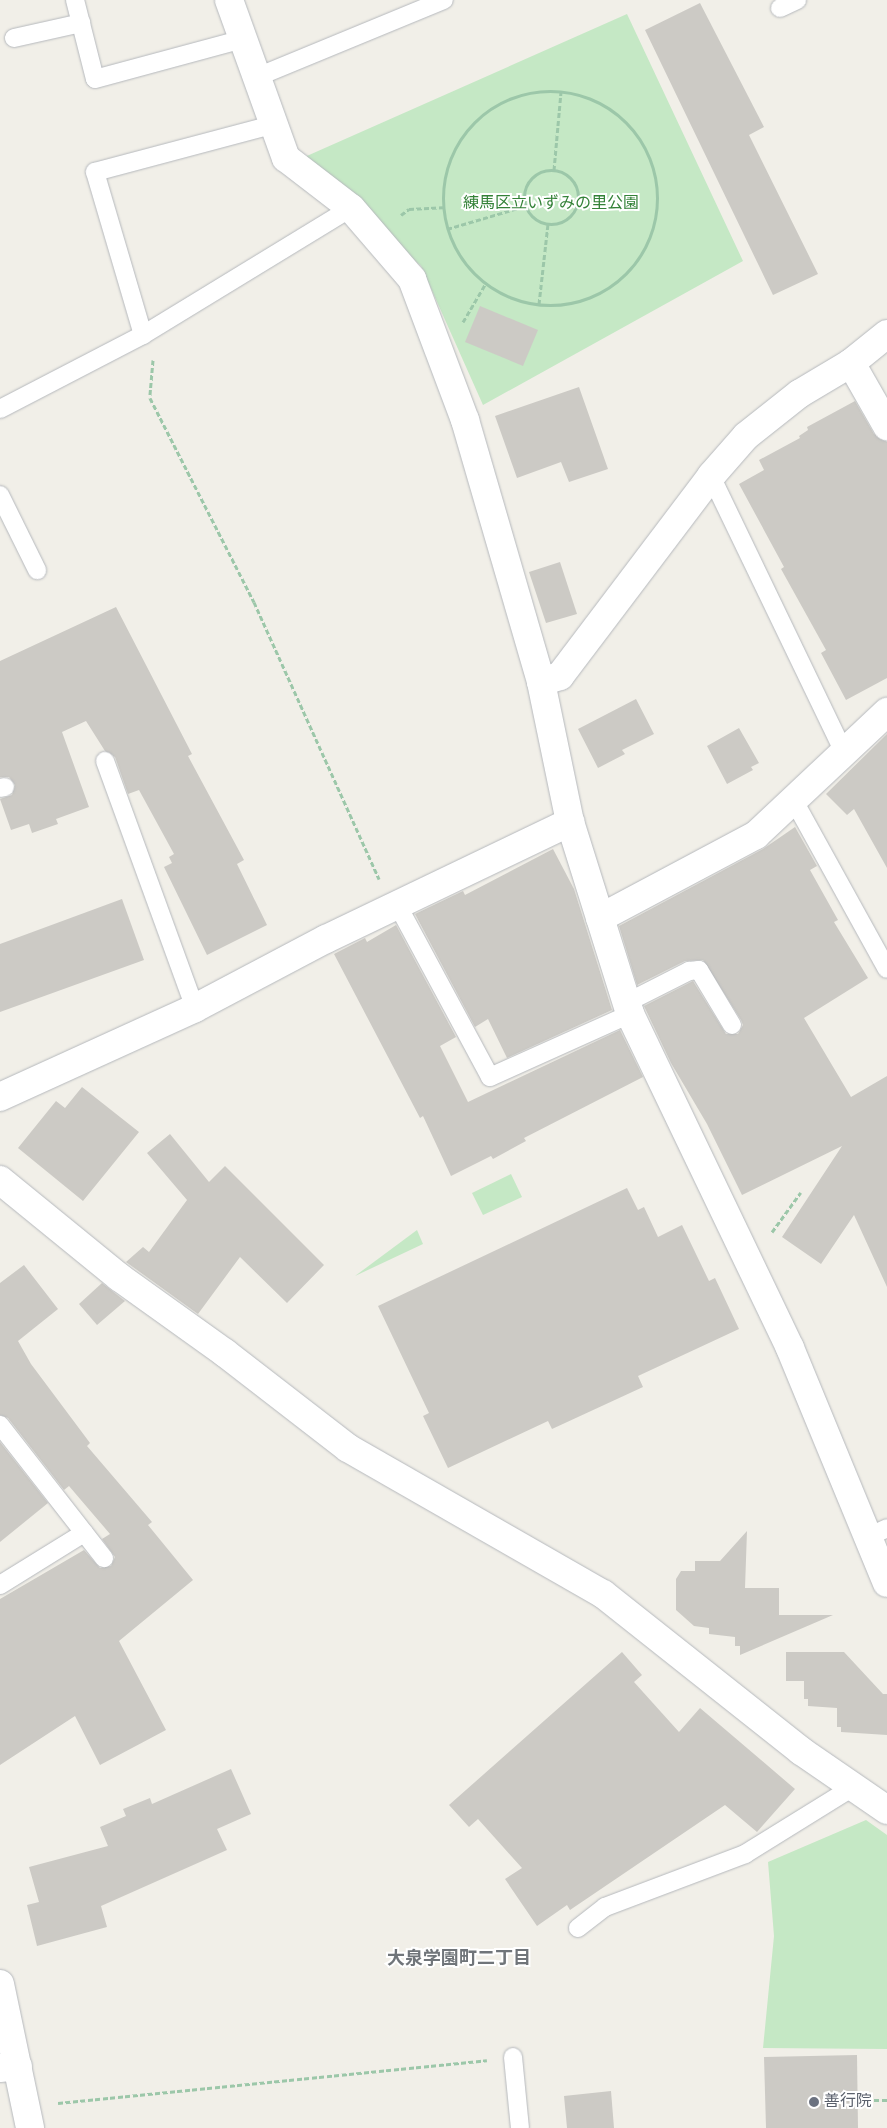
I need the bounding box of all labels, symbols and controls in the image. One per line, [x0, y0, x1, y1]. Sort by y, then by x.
park label: 練馬区立いずみの里公園 [463, 194, 639, 214]
district label: 大泉学園町二丁目 [387, 1948, 531, 1970]
place label: 善行院 [824, 2092, 872, 2112]
marker: 善行院 [808, 2096, 820, 2108]

